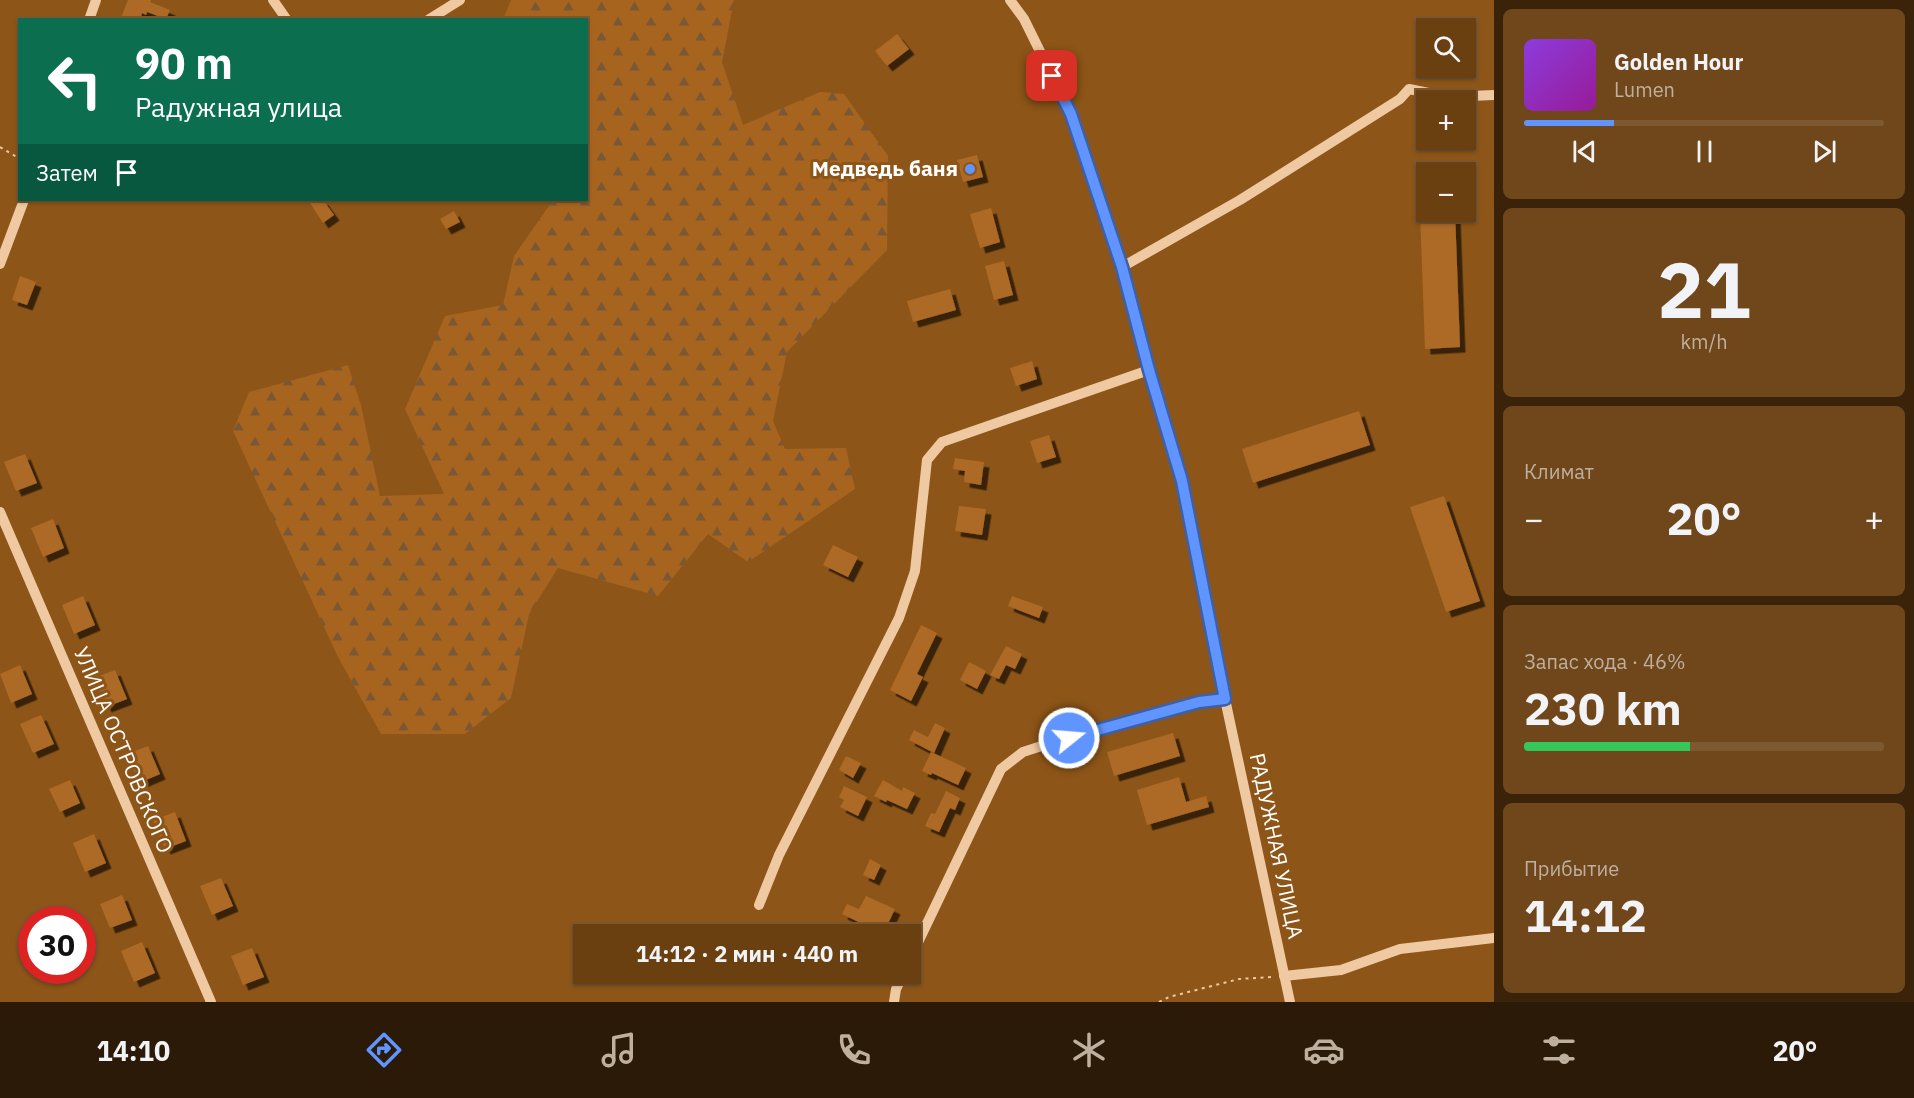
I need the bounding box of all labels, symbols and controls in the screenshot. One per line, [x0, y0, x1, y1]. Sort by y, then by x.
map controls [1416, 18, 1476, 222]
button: search [1416, 18, 1476, 78]
text: 90 m [135, 36, 233, 91]
icon: left [36, 42, 114, 120]
text: Golden Hour [1614, 47, 1743, 76]
pin [1026, 50, 1077, 101]
icon: arrive [1035, 59, 1068, 92]
text: Lumen [1614, 76, 1675, 103]
text: Радужная улица [135, 89, 342, 124]
button: + [1416, 90, 1476, 150]
icon: previous [1568, 135, 1601, 168]
icon: pause [1688, 135, 1721, 168]
icon: next [1808, 135, 1841, 168]
place label: Медведь баня [812, 154, 958, 182]
icon: arrive [110, 156, 143, 189]
text: Затем [36, 158, 98, 187]
marker: Медведь баня [963, 162, 977, 176]
button: − [1416, 162, 1476, 222]
text: 21 [1657, 238, 1751, 339]
text: km/h [1680, 328, 1728, 355]
text: Климат [1524, 458, 1594, 485]
text: 20° [1666, 489, 1742, 547]
text: − [1524, 497, 1544, 540]
text: + [1864, 497, 1884, 540]
street label: УЛИЦА ОСТРОВСКОГО [68, 642, 180, 857]
text: Запас хода · 46% [1524, 648, 1686, 675]
text: 230 km [1524, 679, 1682, 737]
position arrow [1037, 706, 1101, 770]
street label: РАДУЖНАЯ УЛИЦА [1244, 750, 1310, 941]
text: Прибытие [1524, 855, 1619, 882]
text: 14:12 [1524, 886, 1647, 944]
speed limit sign: 30 [18, 906, 96, 984]
text: 14:12 · 2 мин · 440 m [636, 939, 858, 968]
icon: directions [363, 1029, 405, 1071]
icon: music [598, 1029, 640, 1071]
icon: phone [833, 1029, 875, 1071]
icon: climate [1068, 1029, 1110, 1071]
icon: car [1303, 1029, 1345, 1071]
icon: filters [1538, 1029, 1580, 1071]
text: 14:10 [96, 1033, 170, 1068]
text: 20° [1772, 1033, 1817, 1068]

